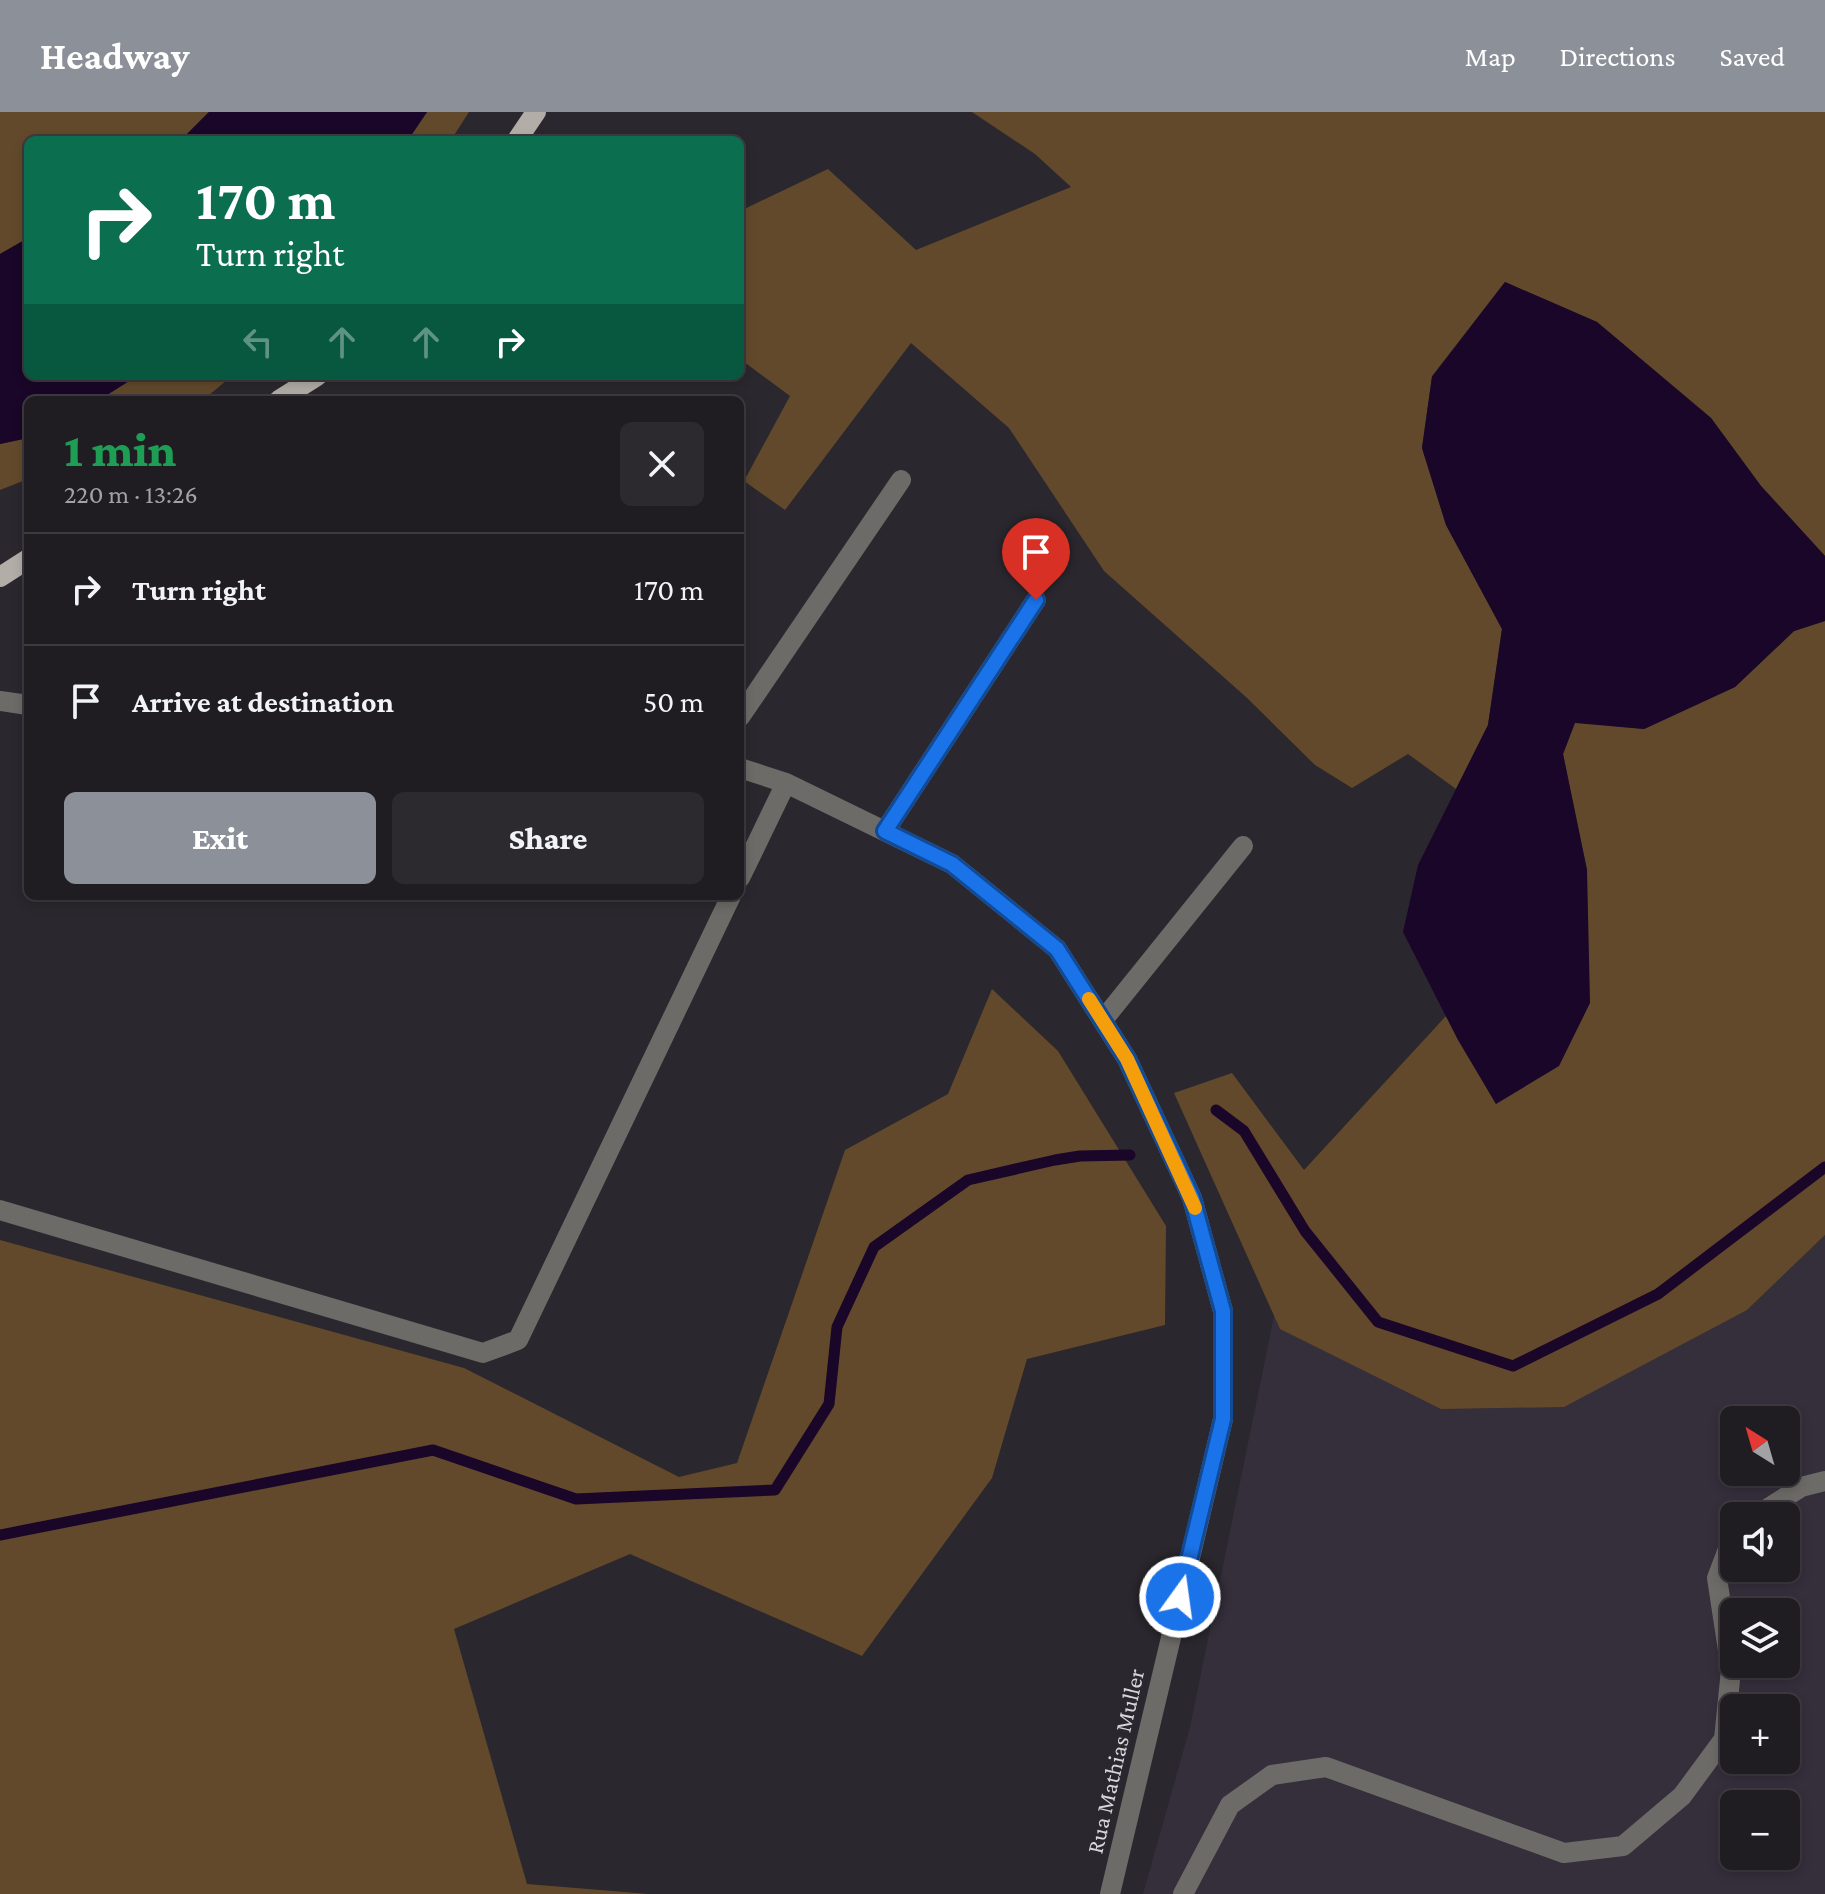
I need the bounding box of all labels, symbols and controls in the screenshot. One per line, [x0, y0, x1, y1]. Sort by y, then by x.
text: Headway [40, 35, 190, 77]
text: Map [1465, 41, 1516, 72]
text: Directions [1560, 41, 1675, 72]
text: Saved [1719, 41, 1785, 72]
icon: right [64, 168, 168, 272]
text: 170 m [196, 169, 335, 231]
text: Turn right [196, 234, 344, 274]
icon: left [236, 320, 280, 364]
icon: ahead [320, 320, 364, 364]
icon: ahead [404, 320, 448, 364]
icon: right [488, 320, 532, 364]
button: close [620, 422, 704, 506]
text: 1 min [64, 423, 176, 476]
text: 220 m · 13:26 [64, 480, 198, 509]
pin [1002, 518, 1070, 600]
icon: arrive [1014, 530, 1058, 574]
icon: right [64, 567, 108, 611]
text: Turn right [132, 573, 266, 606]
text: 170 m [634, 573, 704, 606]
icon: arrive [64, 679, 108, 723]
text: Arrive at destination [132, 685, 394, 718]
text: 50 m [643, 685, 704, 718]
button: Exit [64, 792, 376, 884]
button: Share [392, 792, 704, 884]
north arrow [1720, 1406, 1800, 1486]
map controls [1720, 1406, 1800, 1870]
button: sound [1720, 1502, 1800, 1582]
position arrow [1138, 1555, 1222, 1639]
button: layers [1720, 1598, 1800, 1678]
street label: Rua Mathias Muller [1081, 1665, 1150, 1856]
button: + [1720, 1694, 1800, 1774]
button: − [1720, 1790, 1800, 1870]

